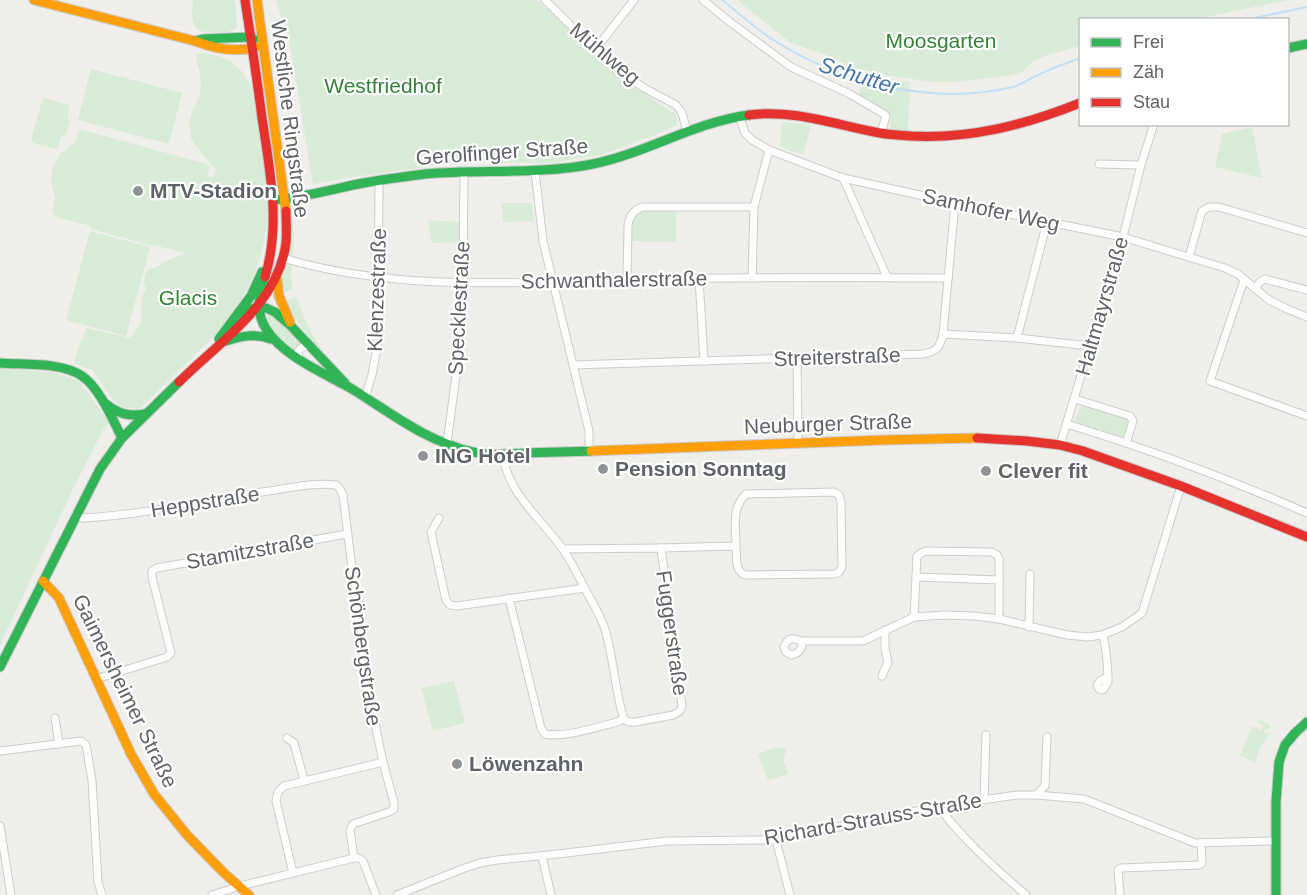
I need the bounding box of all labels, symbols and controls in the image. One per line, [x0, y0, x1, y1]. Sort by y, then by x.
street label: Mühlweg [566, 18, 645, 89]
legend [1079, 18, 1289, 126]
street label: Westliche Ringstraße [267, 19, 314, 219]
park label: Moosgarten [886, 29, 996, 52]
text: Frei [1133, 32, 1164, 52]
water label: Schutter [816, 52, 903, 100]
text: Zäh [1133, 62, 1164, 82]
park label: Westfriedhof [324, 74, 442, 97]
text: Stau [1133, 92, 1170, 112]
street label: Gerolfinger Straße [415, 134, 589, 169]
place label: MTV-Stadion [150, 179, 277, 202]
marker: MTV-Stadion [131, 184, 145, 198]
street label: Samhofer Weg [920, 184, 1062, 235]
street label: Klenzestraße [363, 228, 390, 352]
street label: Haltmayrstraße [1071, 234, 1132, 378]
street label: Specklestraße [444, 240, 473, 376]
street label: Schwanthalerstraße [520, 266, 708, 293]
park label: Glacis [159, 286, 217, 309]
street label: Streiterstraße [773, 343, 901, 370]
street label: Neuburger Straße [744, 409, 912, 438]
place label: ING Hotel [435, 444, 531, 467]
marker: ING Hotel [416, 449, 430, 463]
place label: Pension Sonntag [615, 457, 787, 480]
place label: Clever fit [998, 459, 1088, 482]
marker: Pension Sonntag [596, 462, 610, 476]
marker: Clever fit [979, 464, 993, 478]
street label: Heppstraße [149, 482, 261, 521]
street label: Stamitzstraße [184, 528, 316, 573]
street label: Schönbergstraße [341, 565, 386, 727]
street label: Fuggerstraße [652, 569, 693, 697]
street label: Gaimersheimer Straße [69, 590, 182, 791]
place label: Löwenzahn [469, 752, 583, 775]
marker: Löwenzahn [450, 757, 464, 771]
street label: Richard-Strauss-Straße [762, 788, 984, 849]

